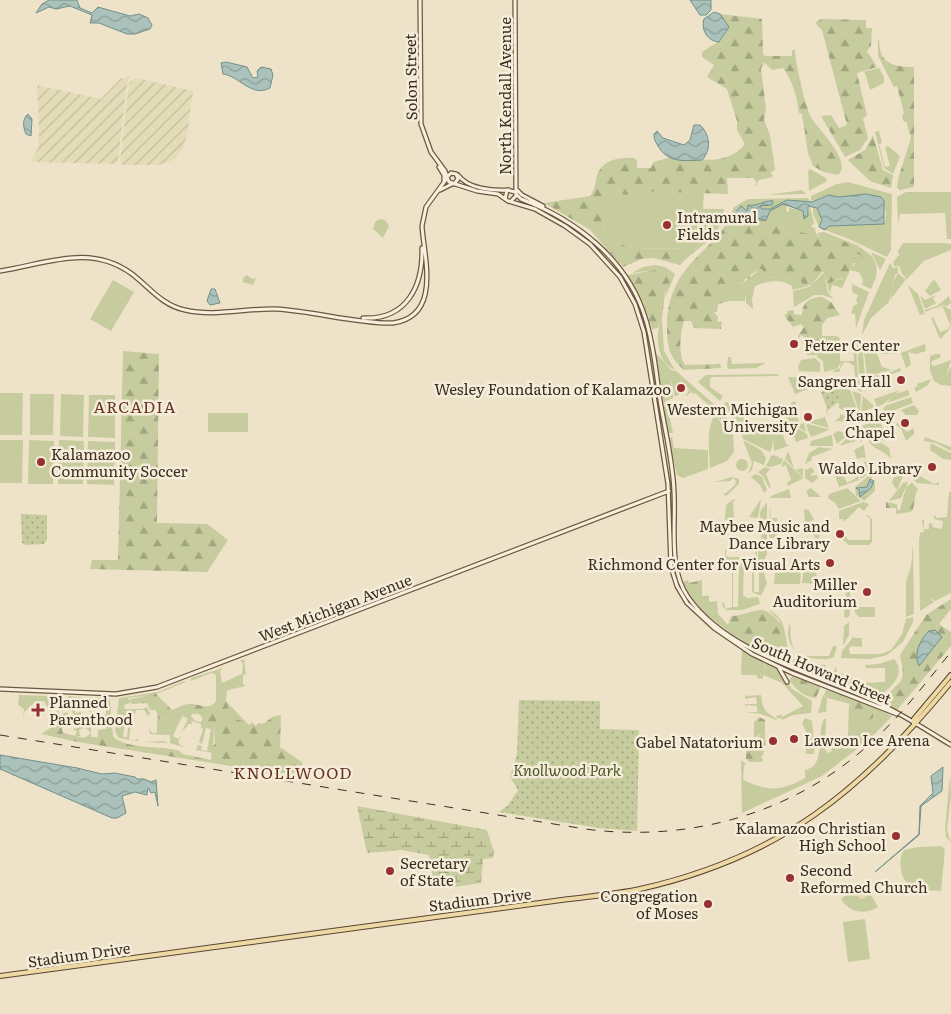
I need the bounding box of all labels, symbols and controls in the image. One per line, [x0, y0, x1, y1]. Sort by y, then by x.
street label: North Kendall Avenue [493, 17, 516, 175]
street label: Solon Street [398, 33, 422, 121]
place label: Intramural Fields [677, 205, 757, 245]
marker: Intramural Fields [661, 219, 673, 231]
place label: Fetzer Center [804, 333, 900, 356]
marker: Fetzer Center [788, 338, 800, 350]
place label: Sangren Hall [798, 369, 891, 392]
marker: Sangren Hall [895, 374, 907, 386]
place label: Wesley Foundation of Kalamazoo [434, 377, 671, 400]
marker: Wesley Foundation of Kalamazoo [675, 382, 687, 394]
district label: ARCADIA [94, 394, 176, 418]
place label: Western Michigan University [667, 397, 798, 437]
place label: Kanley Chapel [845, 403, 895, 443]
marker: Western Michigan University [802, 411, 814, 423]
marker: Kanley Chapel [899, 417, 911, 429]
place label: Kalamazoo Community Soccer [51, 442, 188, 482]
marker: Kalamazoo Community Soccer [35, 456, 47, 468]
place label: Waldo Library [818, 456, 922, 479]
marker: Waldo Library [926, 461, 938, 473]
place label: Maybee Music and Dance Library [699, 514, 830, 554]
marker: Maybee Music and Dance Library [834, 528, 846, 540]
place label: Richmond Center for Visual Arts [588, 552, 820, 575]
marker: Richmond Center for Visual Arts [824, 557, 836, 569]
street label: West Michigan Avenue [255, 567, 415, 647]
place label: Miller Auditorium [773, 572, 857, 612]
marker: Miller Auditorium [861, 586, 873, 598]
street label: South Howard Street [749, 630, 895, 710]
place label: Planned Parenthood [49, 690, 133, 730]
marker: Planned Parenthood [31, 703, 45, 717]
place label: Lawson Ice Arena [804, 728, 931, 751]
place label: Gabel Natatorium [636, 730, 763, 753]
marker: Lawson Ice Arena [788, 733, 800, 745]
marker: Gabel Natatorium [767, 735, 779, 747]
park label: Knollwood Park [513, 758, 622, 781]
district label: KNOLLWOOD [233, 760, 353, 784]
place label: Kalamazoo Christian High School [736, 816, 886, 856]
marker: Kalamazoo Christian High School [890, 830, 902, 842]
place label: Secretary of State [400, 851, 469, 891]
place label: Second Reformed Church [800, 858, 928, 898]
marker: Secretary of State [384, 865, 396, 877]
marker: Second Reformed Church [784, 872, 796, 884]
street label: Stadium Drive [427, 881, 533, 917]
place label: Congregation of Moses [600, 884, 698, 924]
marker: Congregation of Moses [702, 898, 714, 910]
street label: Stadium Drive [26, 935, 132, 973]

